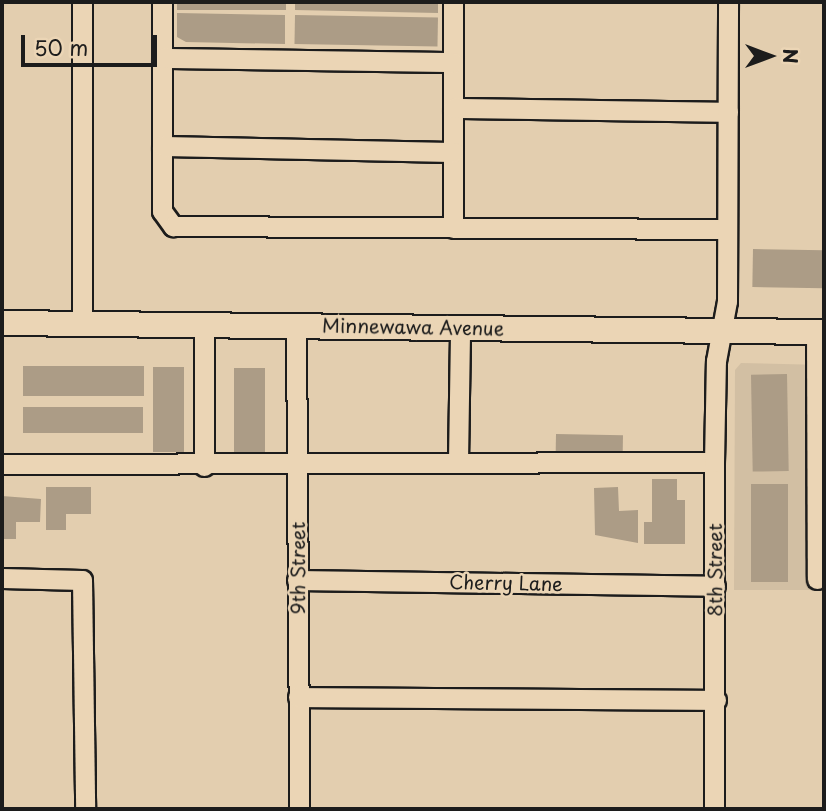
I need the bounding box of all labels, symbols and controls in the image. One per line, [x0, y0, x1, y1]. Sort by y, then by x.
scale bar [24, 21, 161, 65]
north arrow [735, 21, 805, 91]
text: 50 m [34, 31, 88, 63]
text: N [777, 48, 805, 64]
street label: Minnewawa Avenue [322, 314, 504, 340]
street label: 9th Street [287, 522, 309, 614]
street label: 8th Street [704, 523, 726, 617]
street label: Cherry Lane [449, 571, 563, 595]

